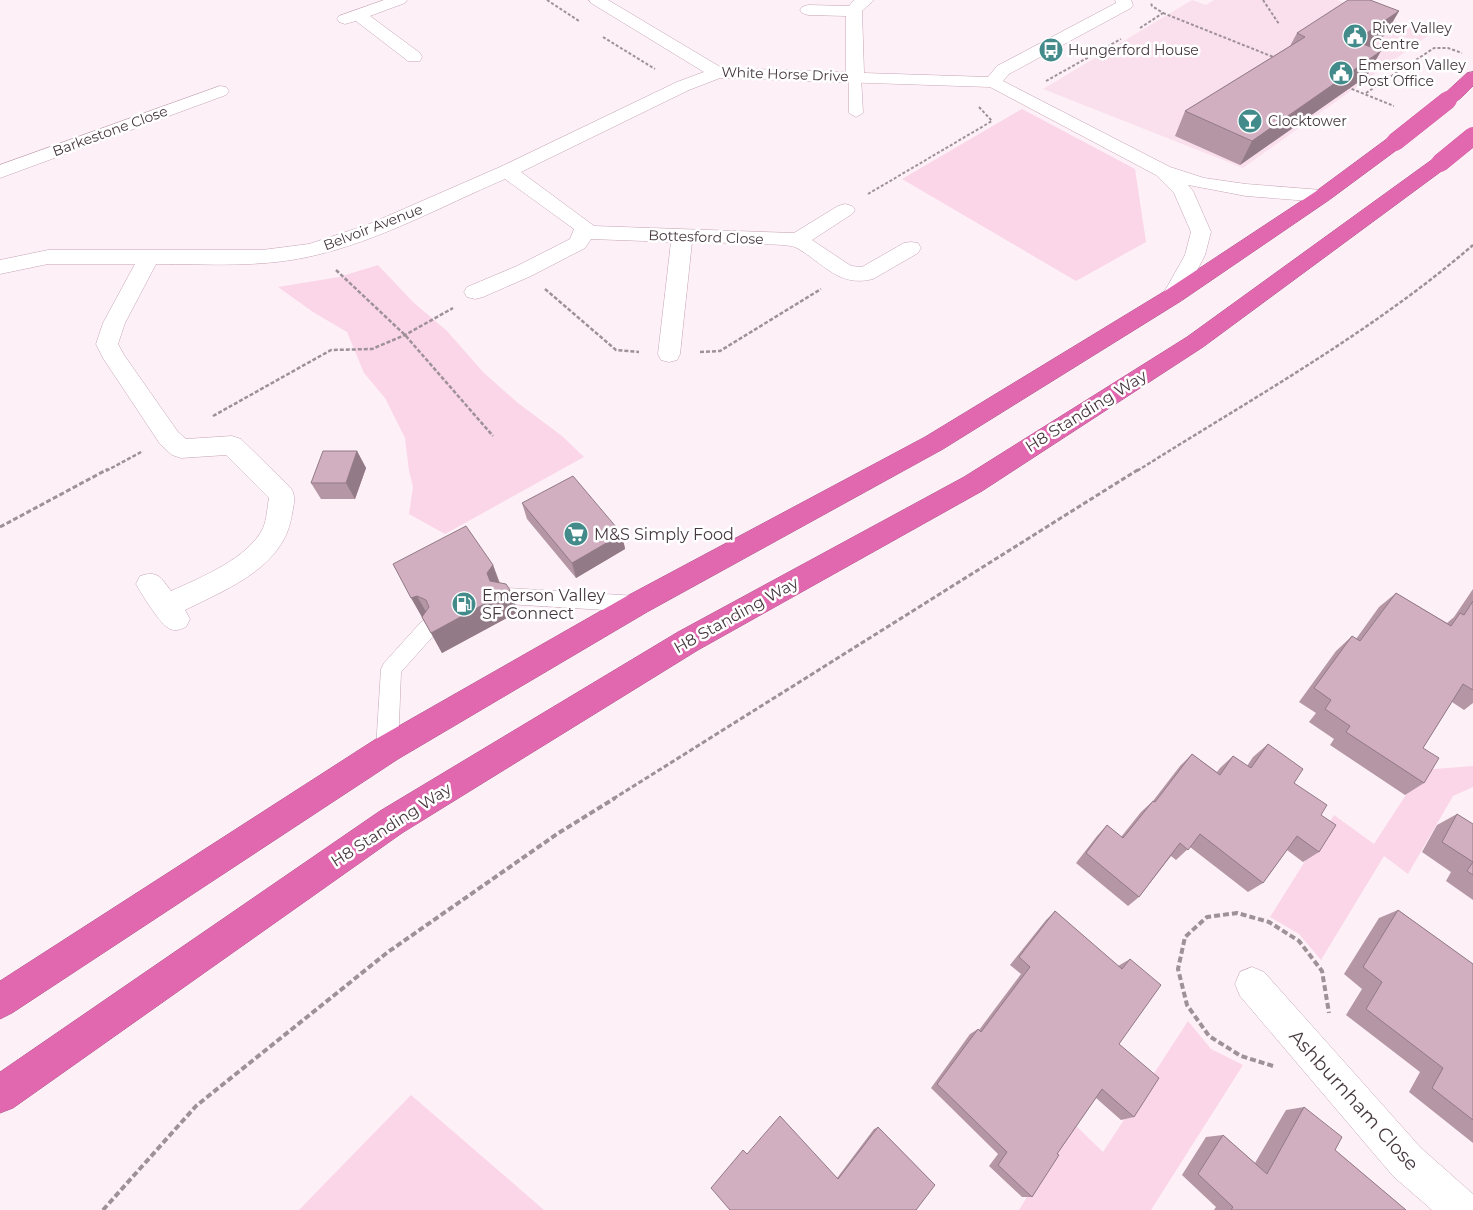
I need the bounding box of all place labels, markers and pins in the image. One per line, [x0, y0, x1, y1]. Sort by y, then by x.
place label: River Valley Centre [1372, 19, 1452, 53]
public building icon: River Valley Centre [1342, 23, 1368, 49]
bus stop icon: Hungerford House [1038, 37, 1064, 63]
place label: Hungerford House [1068, 41, 1199, 59]
place label: Emerson Valley Post Office [1358, 56, 1466, 90]
public building icon: Emerson Valley Post Office [1328, 60, 1354, 86]
bar icon: Clocktower [1237, 108, 1263, 134]
place label: Clocktower [1268, 112, 1347, 130]
supermarket icon: M&S Simply Food [563, 521, 589, 547]
place label: M&S Simply Food [594, 525, 734, 544]
place label: Emerson Valley SF Connect [482, 586, 605, 623]
fuel station icon: Emerson Valley SF Connect [451, 591, 477, 617]

